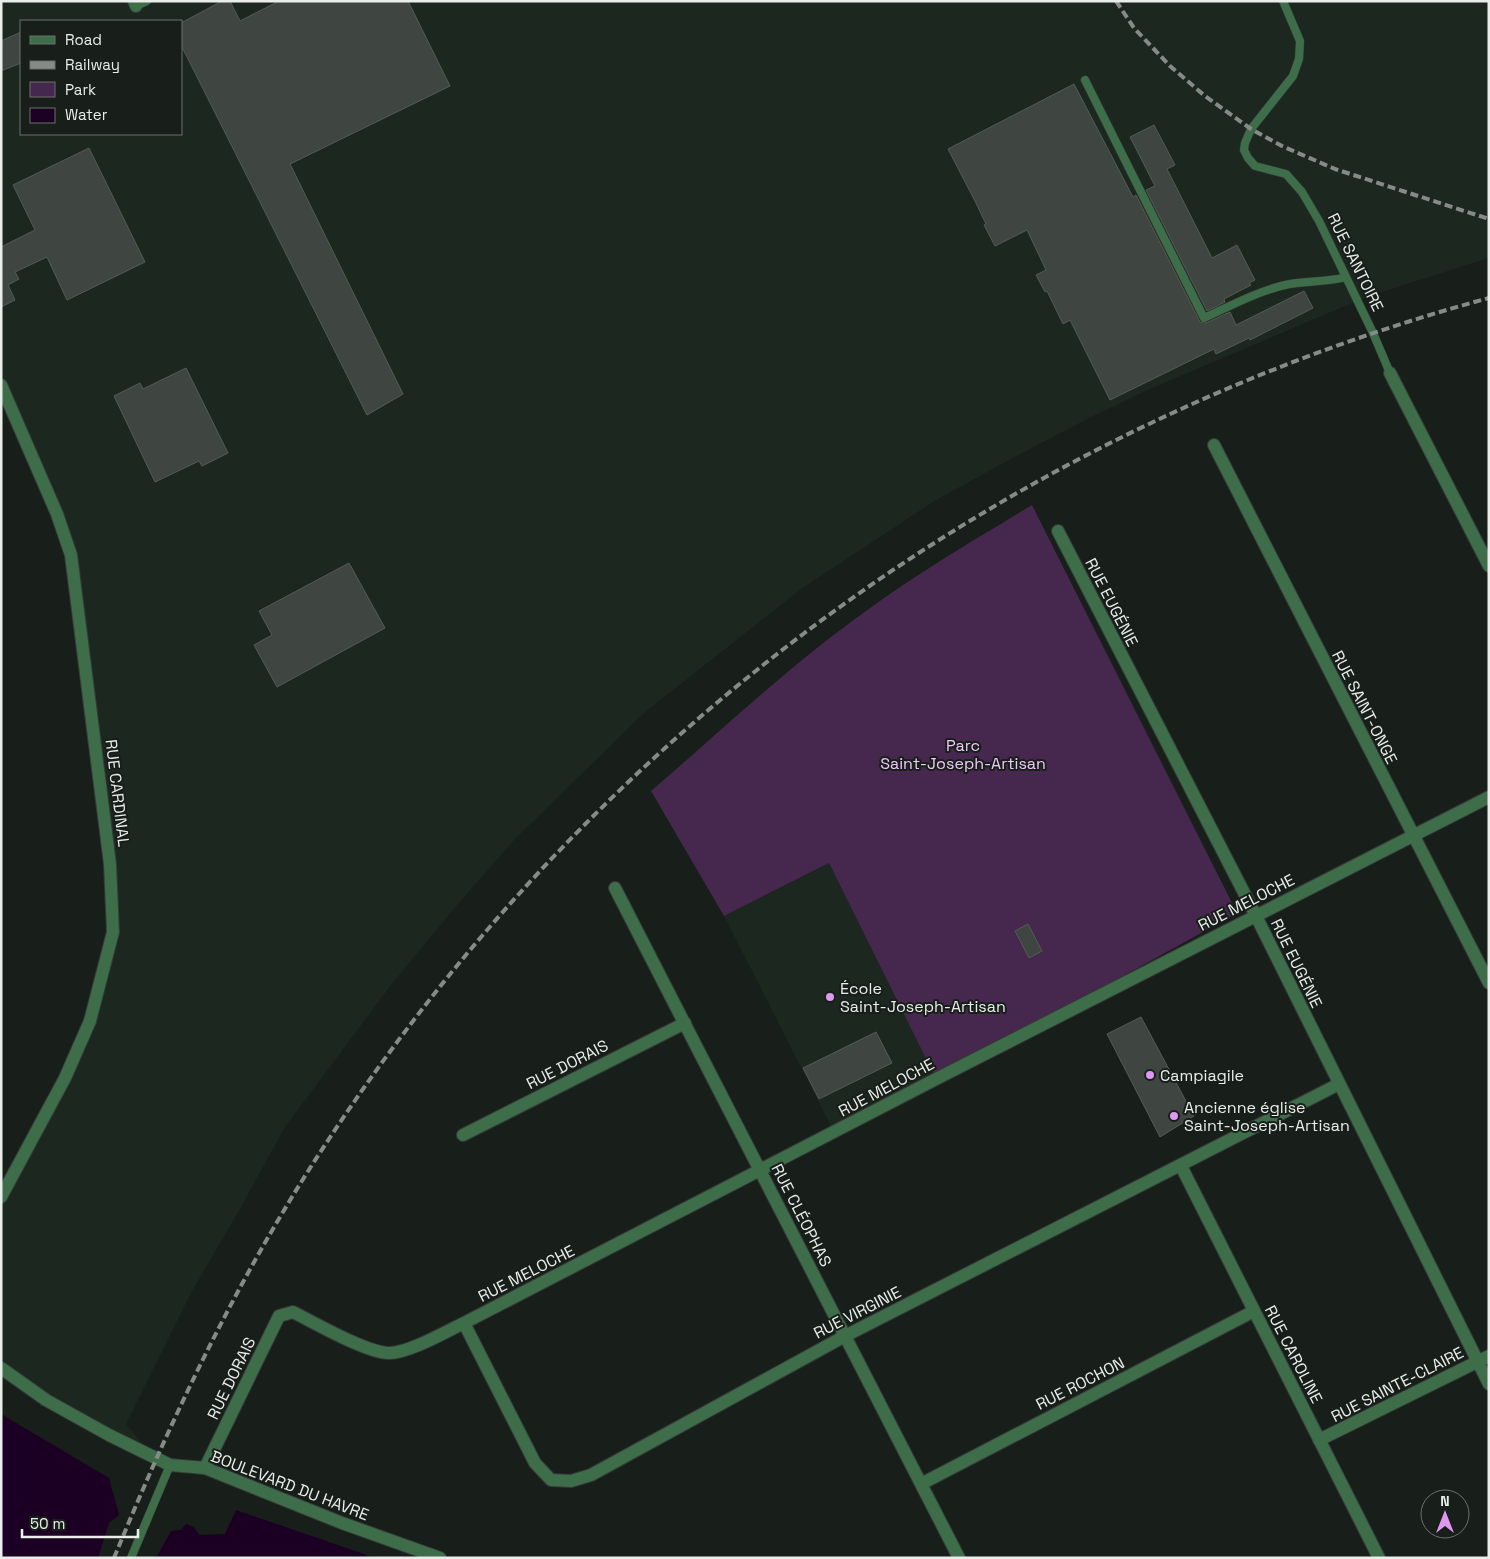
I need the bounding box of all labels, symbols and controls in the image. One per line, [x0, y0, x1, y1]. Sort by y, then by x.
legend [20, 20, 182, 135]
text: Road [65, 30, 102, 49]
text: Railway [65, 55, 120, 74]
text: Park [65, 80, 96, 99]
text: Water [65, 105, 108, 124]
street label: RUE SANTOIRE [1323, 210, 1388, 315]
street label: RUE EUGÉNIE [1080, 554, 1143, 650]
street label: RUE SAINT-ONGE [1327, 647, 1402, 767]
park label: Parc Saint-Joseph-Artisan [880, 735, 1046, 774]
street label: RUE CARDINAL [100, 738, 135, 848]
street label: RUE MELOCHE [1194, 869, 1298, 936]
street label: RUE EUGÉNIE [1266, 915, 1327, 1011]
place label: École Saint-Joseph-Artisan [840, 978, 1006, 1017]
marker: École Saint-Joseph-Artisan [824, 991, 836, 1003]
street label: RUE DORAIS [523, 1035, 612, 1094]
street label: RUE MELOCHE [835, 1053, 938, 1122]
place label: Campiagile [1160, 1065, 1244, 1086]
marker: Campiagile [1144, 1069, 1156, 1081]
place label: Ancienne église Saint-Joseph-Artisan [1184, 1097, 1350, 1136]
marker: Ancienne église Saint-Joseph-Artisan [1168, 1110, 1180, 1122]
street label: RUE CLÉOPHAS [767, 1160, 837, 1270]
street label: RUE MELOCHE [474, 1240, 578, 1307]
street label: RUE VIRGINIE [810, 1281, 905, 1343]
street label: RUE CAROLINE [1260, 1302, 1327, 1407]
street label: RUE DORAIS [202, 1333, 260, 1423]
street label: RUE SAINTE-CLAIRE [1327, 1342, 1467, 1427]
street label: RUE ROCHON [1032, 1352, 1128, 1415]
street label: BOULEVARD DU HAVRE [208, 1446, 372, 1525]
north arrow [1420, 1489, 1470, 1539]
text: N [1440, 1492, 1450, 1510]
scale bar [22, 1506, 139, 1538]
text: 50 m [30, 1514, 65, 1533]

